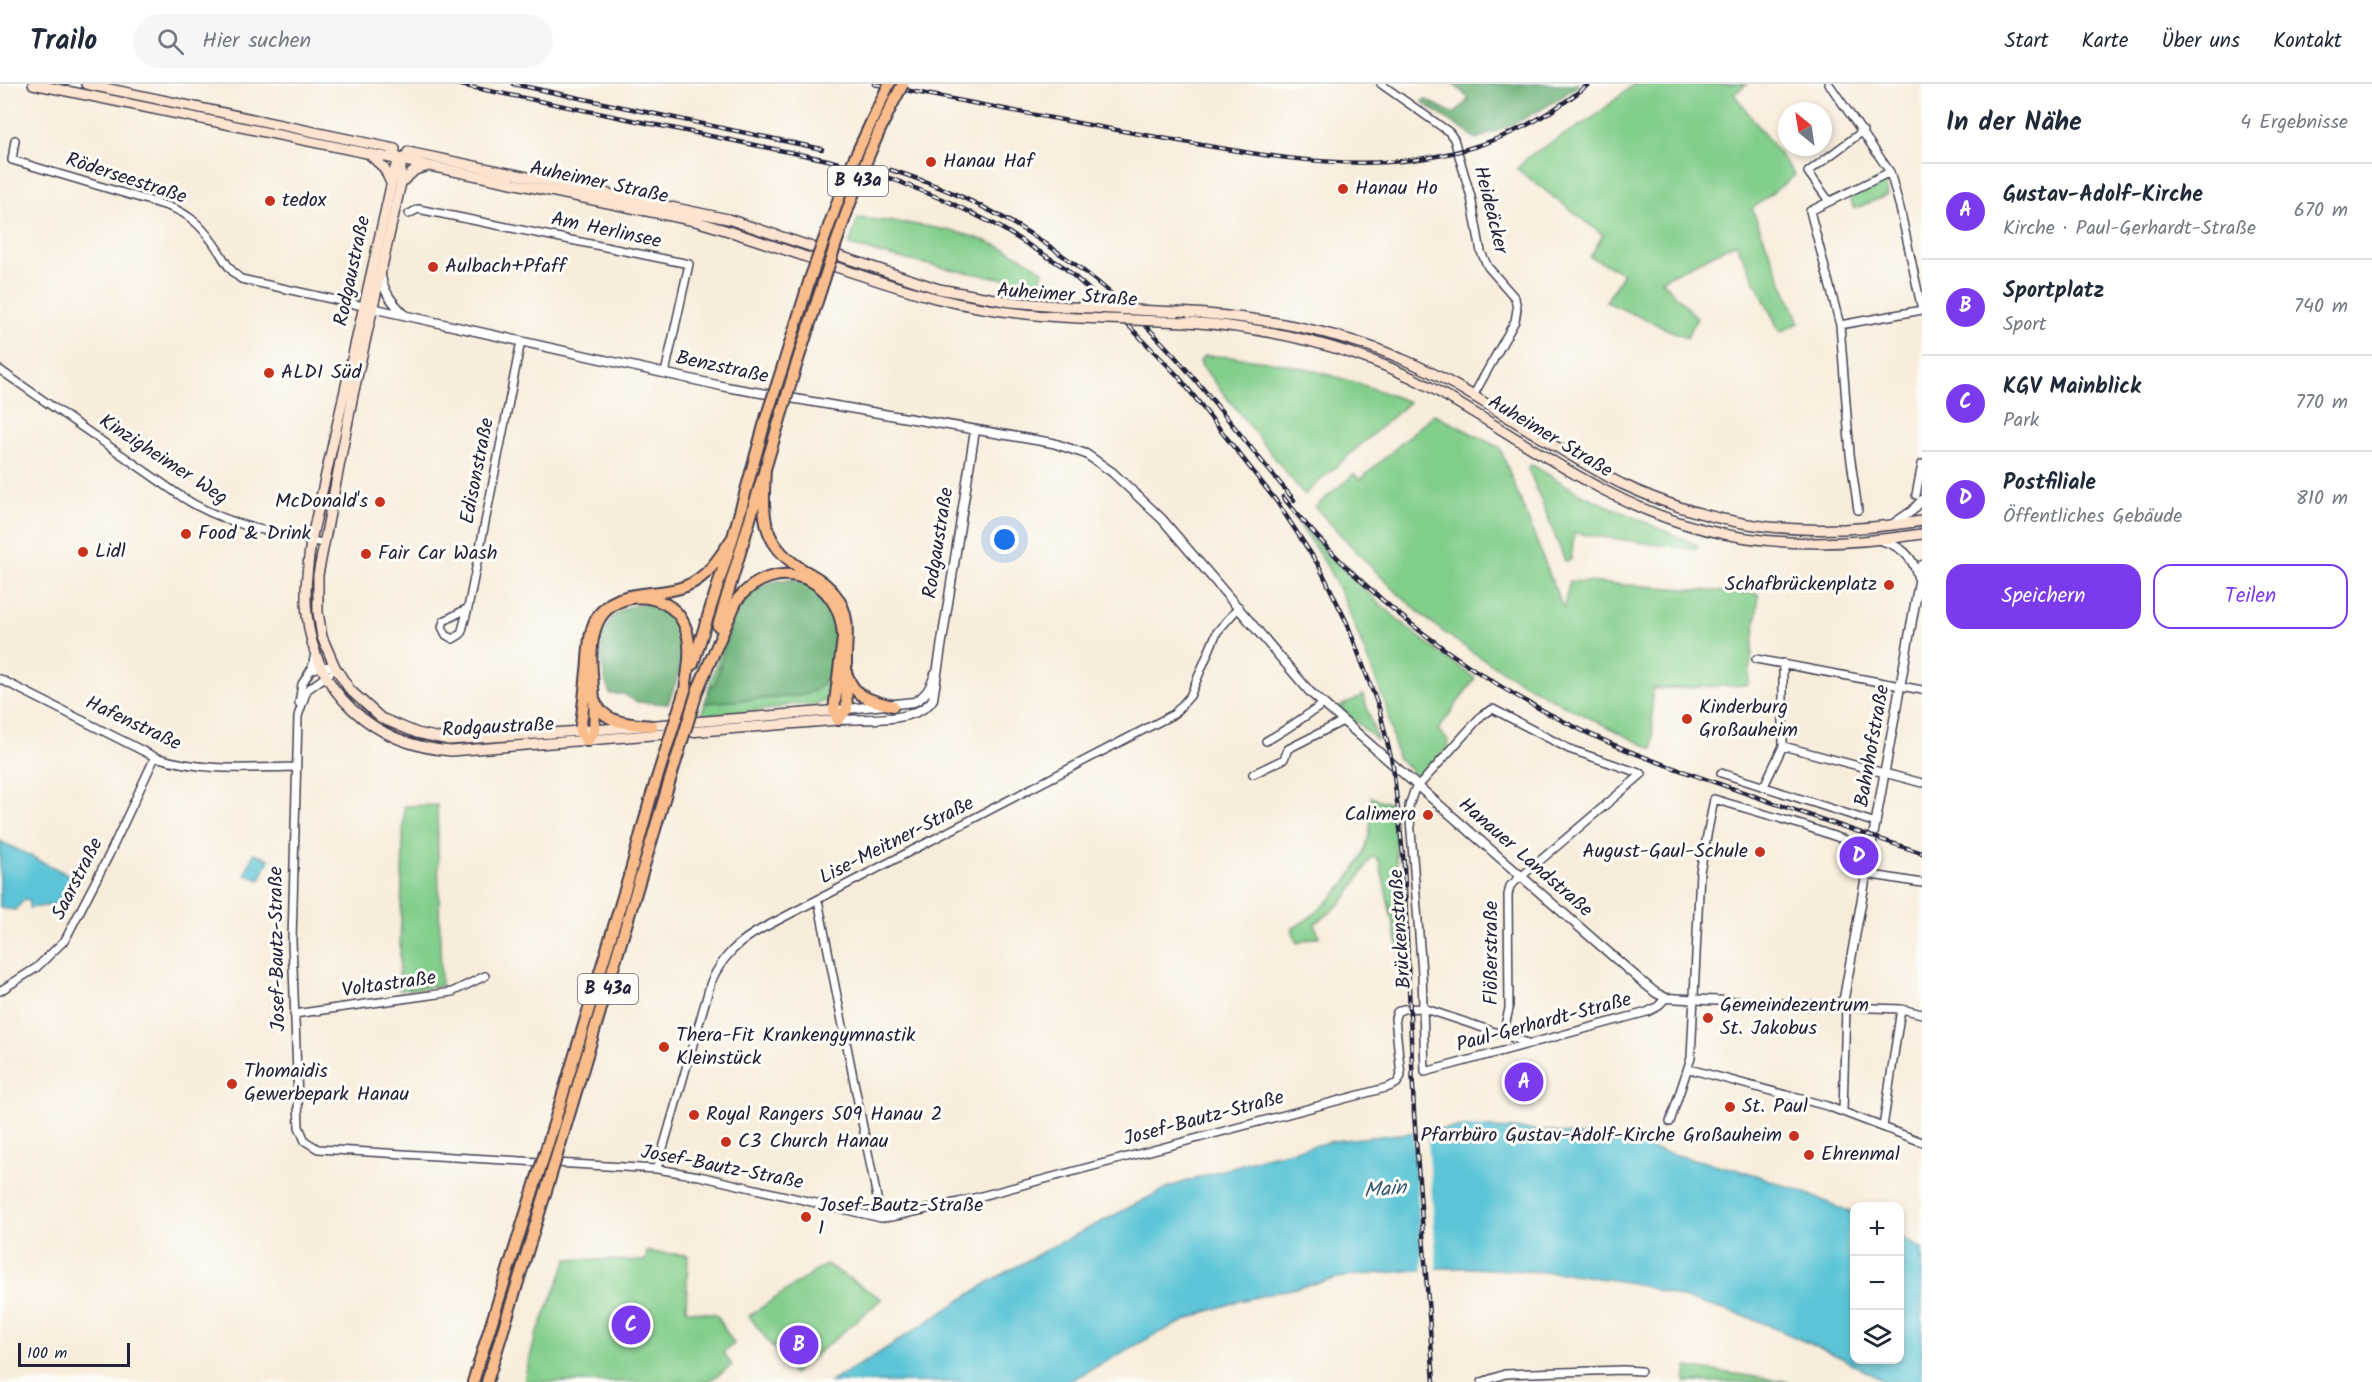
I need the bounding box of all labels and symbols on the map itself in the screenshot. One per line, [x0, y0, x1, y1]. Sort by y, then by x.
north arrow [1778, 102, 1832, 156]
street label: Röderseestraße [61, 144, 191, 214]
place label: Hanau Haf [943, 146, 1036, 178]
street label: Auheimer Straße [527, 153, 671, 213]
marker: Hanau Haf [924, 155, 938, 169]
street label: Heideäcker [1464, 163, 1517, 259]
road number: B 43a [828, 166, 888, 196]
place label: Hanau Ho [1355, 173, 1438, 205]
marker: Hanau Ho [1336, 182, 1350, 196]
place label: tedox [282, 185, 327, 217]
marker: tedox [263, 194, 277, 208]
street label: Am Herlinsee [548, 204, 664, 258]
street label: Rodgaustraße [326, 213, 380, 329]
place label: Aulbach+Pfaff [445, 251, 568, 283]
marker: Aulbach+Pfaff [426, 260, 440, 274]
street label: Auheimer Straße [996, 275, 1138, 317]
street label: Benzstraße [673, 343, 771, 393]
place label: ALDI Süd [281, 357, 362, 389]
marker: ALDI Süd [262, 366, 276, 380]
street label: Auheimer Straße [1481, 387, 1619, 487]
street label: Kinzigheimer Weg [92, 406, 234, 514]
street label: Edisonstraße [452, 415, 504, 527]
street label: Rodgaustraße [914, 485, 964, 601]
place label: McDonald's [275, 486, 368, 518]
marker: McDonald's [373, 495, 387, 509]
place label: Food & Drink [198, 518, 312, 550]
your location [990, 525, 1019, 554]
marker: Food & Drink [179, 527, 193, 541]
place label: Lidl [95, 536, 126, 568]
place label: Fair Car Wash [378, 538, 498, 570]
marker: Lidl [76, 545, 90, 559]
marker: Fair Car Wash [359, 547, 373, 561]
place label: Schafbrückenplatz [1725, 569, 1877, 601]
marker: Schafbrückenplatz [1882, 578, 1896, 592]
street label: Bahnhofstraße [1846, 682, 1900, 810]
street label: Hafenstraße [80, 688, 186, 760]
place label: Kinderburg Großauheim [1699, 692, 1798, 747]
street label: Rodgaustraße [441, 709, 555, 747]
marker: Kinderburg Großauheim [1680, 712, 1694, 726]
street label: Lise-Meitner-Straße [814, 788, 980, 894]
street label: Hanauer Landstraße [1450, 790, 1600, 926]
place label: Calimero [1344, 799, 1416, 831]
marker: Calimero [1421, 808, 1435, 822]
street label: Saarstraße [44, 832, 112, 926]
pin: D [1840, 834, 1878, 878]
place label: August-Gaul-Schule [1583, 836, 1748, 868]
marker: August-Gaul-Schule [1753, 845, 1767, 859]
street label: Josef-Bautz-Straße [261, 866, 295, 1032]
street label: Brückenstraße [1381, 868, 1421, 990]
street label: Flößerstraße [1476, 901, 1508, 1005]
street label: Voltastraße [340, 963, 438, 1007]
road number: B 43a [578, 974, 638, 1004]
street label: Paul-Gerhardt-Straße [1453, 984, 1635, 1062]
place label: Gemeindezentrum St. Jakobus [1720, 990, 1869, 1045]
marker: Gemeindezentrum St. Jakobus [1701, 1011, 1715, 1025]
place label: Thera-Fit Krankengymnastik Kleinstück [676, 1020, 916, 1075]
marker: Thera-Fit Krankengymnastik Kleinstück [657, 1040, 671, 1054]
place label: Thomaidis Gewerbepark Hanau [244, 1056, 410, 1111]
pin: A [1504, 1060, 1544, 1104]
marker: Thomaidis Gewerbepark Hanau [225, 1077, 239, 1091]
street label: Josef-Bautz-Straße [1120, 1082, 1288, 1156]
place label: St. Paul [1742, 1091, 1808, 1123]
place label: Royal Rangers 509 Hanau 2 [706, 1099, 942, 1131]
marker: St. Paul [1723, 1100, 1737, 1114]
marker: Royal Rangers 509 Hanau 2 [687, 1108, 701, 1122]
place label: Pfarrbüro Gustav-Adolf-Kirche Großauheim [1420, 1120, 1782, 1152]
place label: C3 Church Hanau [738, 1126, 889, 1158]
marker: Pfarrbüro Gustav-Adolf-Kirche Großauheim [1787, 1129, 1801, 1143]
marker: C3 Church Hanau [719, 1135, 733, 1149]
street label: Josef-Bautz-Straße [638, 1137, 806, 1199]
place label: Ehrenmal [1821, 1139, 1900, 1171]
marker: Ehrenmal [1802, 1148, 1816, 1162]
water label: Main [1362, 1172, 1409, 1208]
place label: Josef-Bautz-Straße 1 [818, 1190, 983, 1245]
marker: Josef-Bautz-Straße 1 [799, 1210, 813, 1224]
pin: C [612, 1302, 650, 1348]
pin: B [780, 1322, 818, 1368]
scale bar [18, 1340, 130, 1368]

